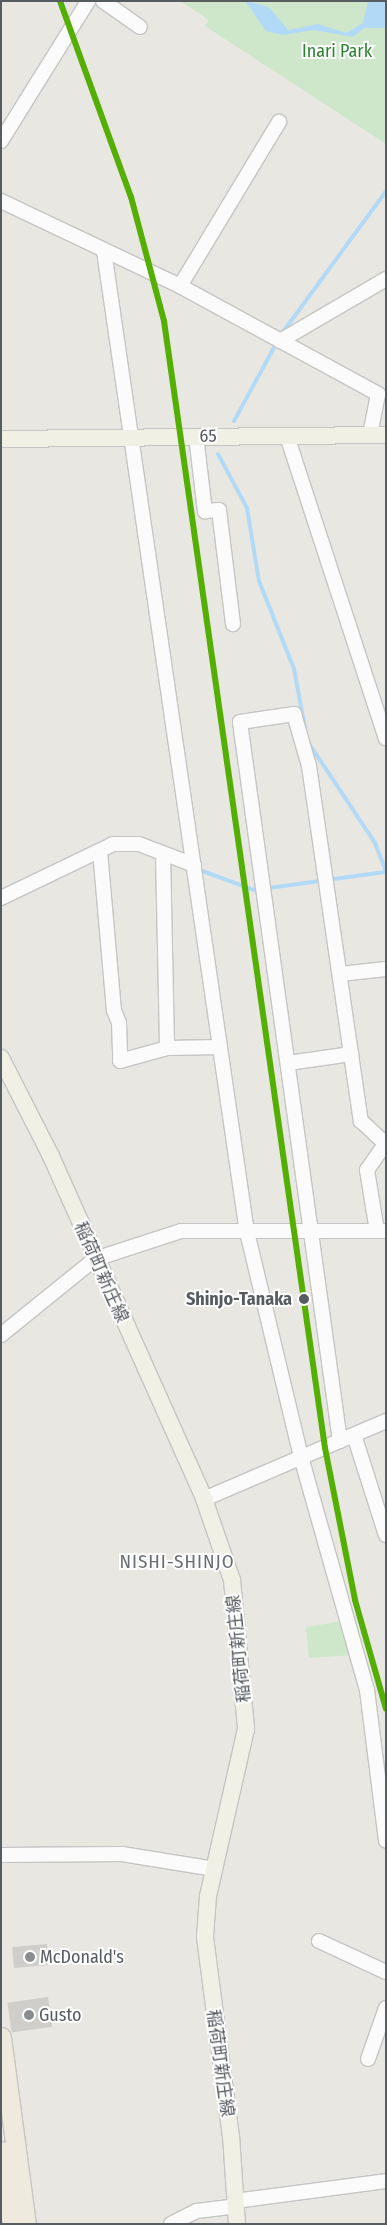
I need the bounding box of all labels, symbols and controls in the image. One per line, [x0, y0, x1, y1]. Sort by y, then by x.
park label: Inari Park [302, 40, 372, 62]
street label: 65 [199, 425, 217, 447]
street label: 稲荷町新庄線 [69, 1218, 133, 1326]
place label: Shinjo-Tanaka [186, 1288, 292, 1310]
marker: Shinjo-Tanaka [296, 1291, 312, 1307]
district label: NISHI-SHINJO [118, 1551, 236, 1573]
street label: 稲荷町新庄線 [223, 1594, 255, 1704]
place label: McDonald's [40, 1946, 124, 1968]
marker: McDonald's [24, 1951, 36, 1963]
place label: Gusto [39, 2004, 81, 2026]
street label: 稲荷町新庄線 [202, 2008, 238, 2118]
marker: Gusto [23, 2009, 35, 2021]

